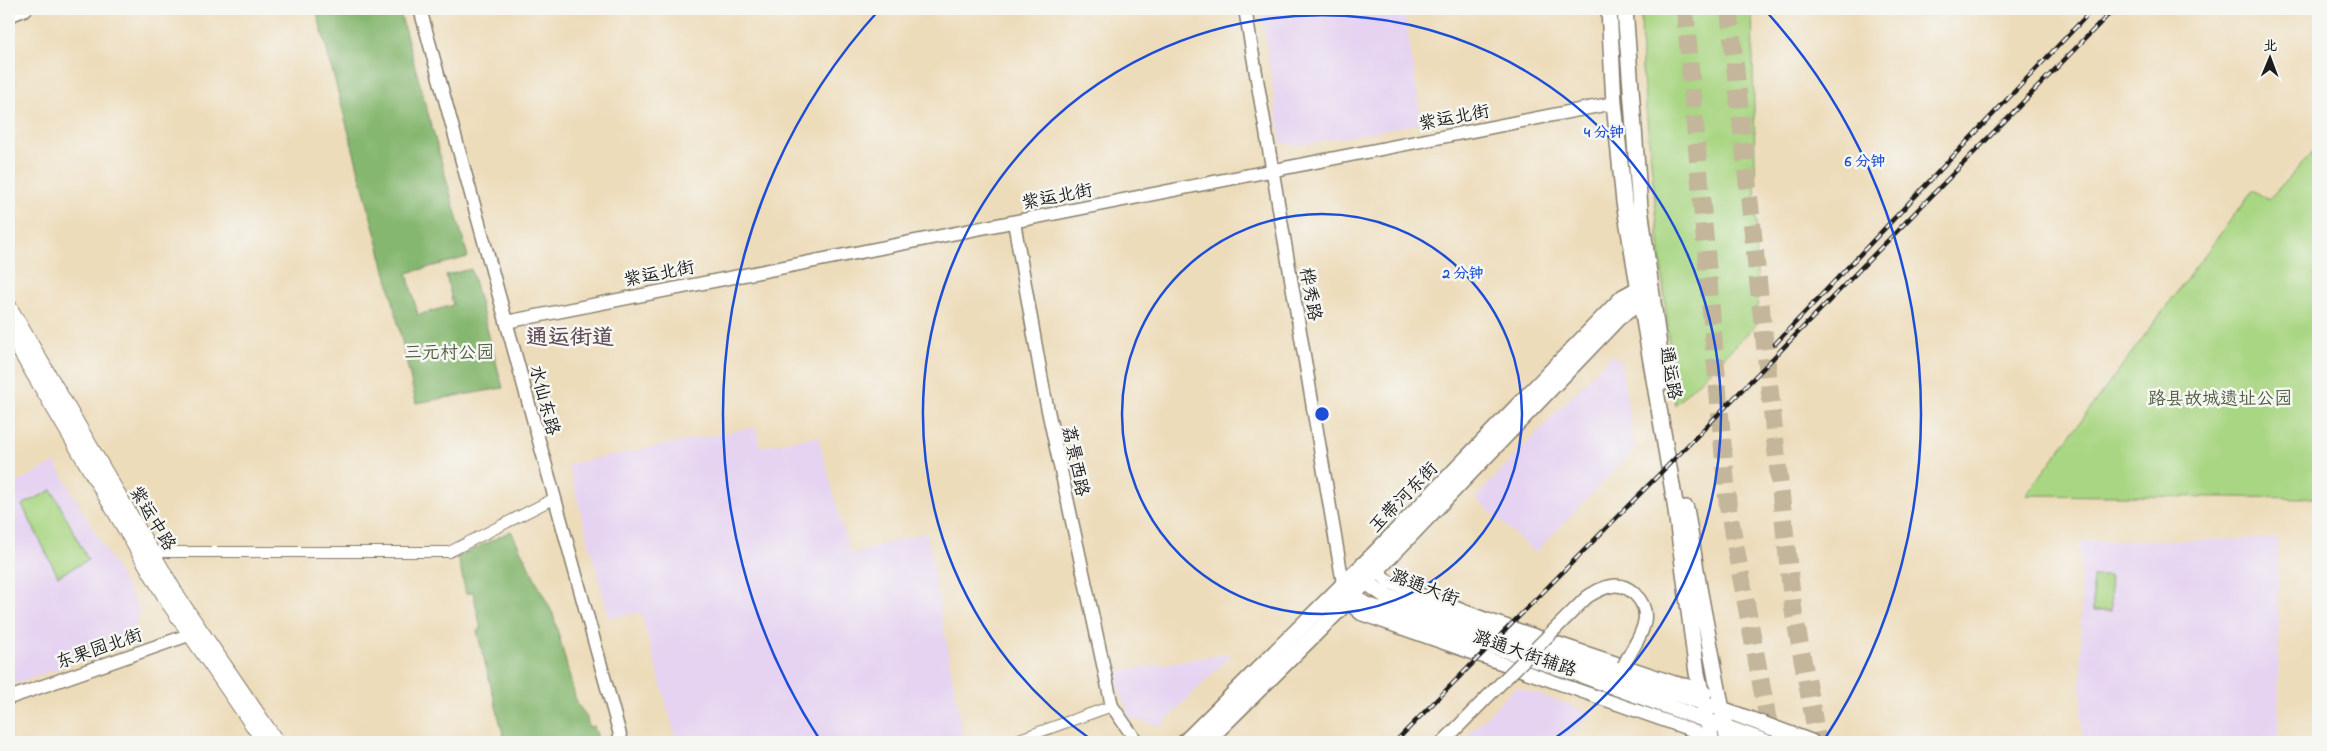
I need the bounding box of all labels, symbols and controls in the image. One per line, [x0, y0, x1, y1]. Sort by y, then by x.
north arrow [2244, 32, 2294, 82]
text: 北 [2263, 36, 2277, 57]
street label: 紫运北街 [1417, 99, 1492, 139]
text: 4 分钟 [1583, 122, 1624, 144]
text: 6 分钟 [1844, 151, 1885, 173]
street label: 紫运北街 [1020, 178, 1095, 218]
street label: 紫运北街 [622, 255, 697, 295]
text: 2 分钟 [1441, 263, 1484, 285]
street label: 桦秀路 [1292, 266, 1327, 323]
district label: 通运街道 [526, 323, 614, 355]
park label: 三元村公园 [404, 341, 494, 367]
street label: 通运路 [1652, 345, 1687, 402]
street label: 水仙东路 [521, 362, 565, 439]
park label: 路县故城遗址公园 [2148, 387, 2292, 413]
centre of rings [1313, 405, 1331, 423]
street label: 荔景西路 [1054, 423, 1094, 499]
street label: 玉带河东街 [1364, 457, 1445, 540]
street label: 紫运中路 [122, 481, 181, 557]
street label: 潞通大街 [1386, 564, 1463, 614]
street label: 东果园北街 [53, 623, 146, 677]
street label: 潞通大街辅路 [1469, 625, 1580, 685]

